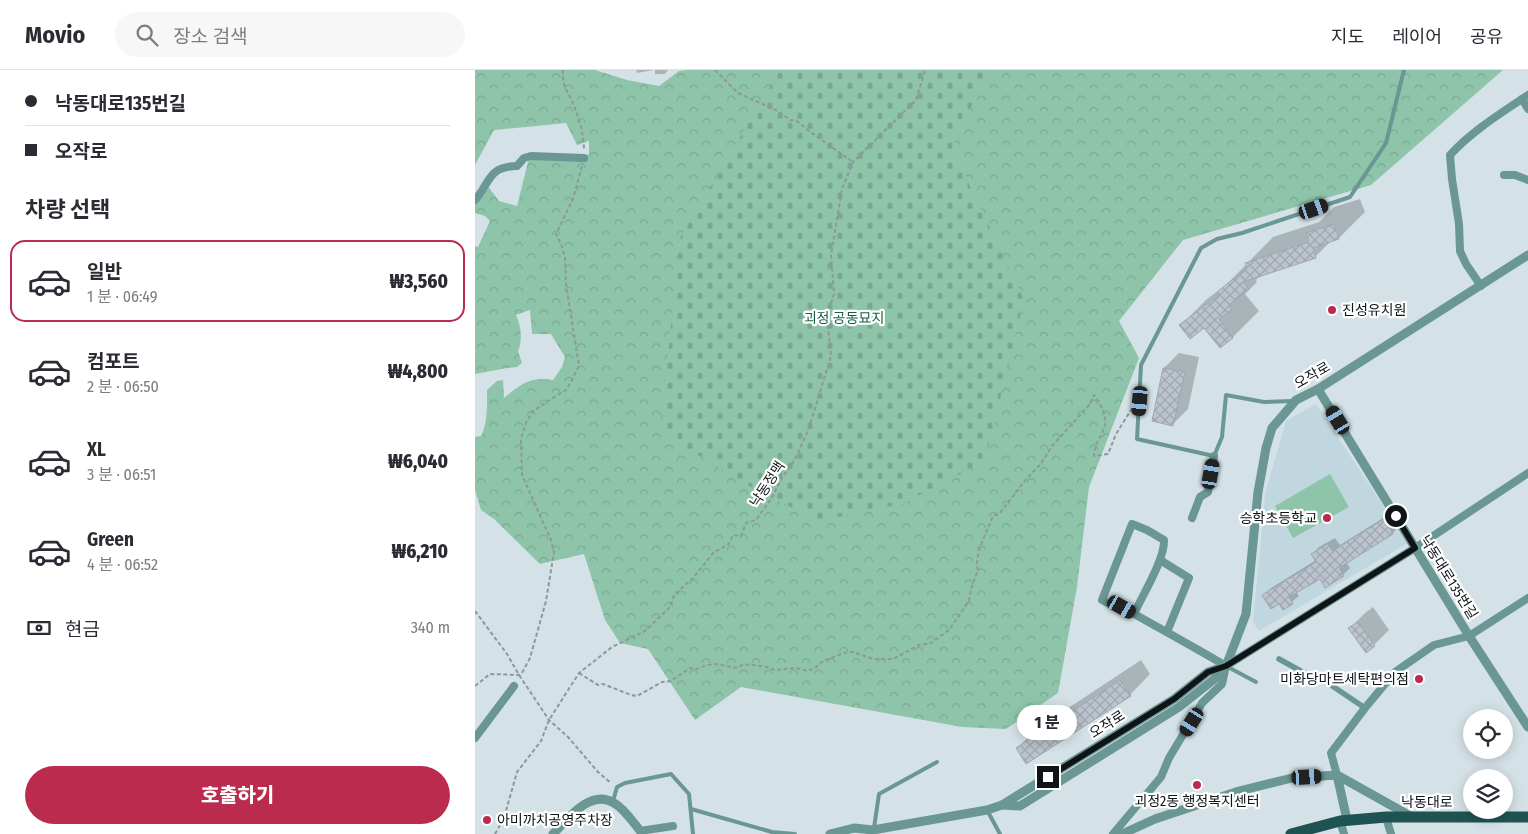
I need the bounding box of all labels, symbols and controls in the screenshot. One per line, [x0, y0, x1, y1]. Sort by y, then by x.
search box [115, 12, 465, 57]
text: Movio [25, 21, 85, 49]
icon: search [133, 21, 161, 49]
text: 장소 검색 [173, 25, 248, 48]
text: 지도 [1331, 26, 1364, 48]
text: 레이어 [1392, 26, 1442, 48]
text: 공유 [1470, 26, 1503, 48]
text: 낙동대로135번길 [55, 92, 186, 115]
text: 오작로 [55, 140, 107, 163]
text: 차량 선택 [25, 196, 111, 223]
car [1297, 197, 1330, 221]
icon: car [27, 259, 72, 304]
text: 일반 [87, 260, 122, 283]
text: ₩3,560 [389, 270, 448, 293]
text: 1 분 · 06:49 [87, 287, 157, 306]
place label: 진성유치원 [1342, 302, 1406, 319]
marker: 진성유치원 [1326, 304, 1338, 316]
park label: 괴정 공동묘지 [804, 310, 884, 327]
icon: car [27, 349, 72, 394]
text: 컴포트 [87, 350, 139, 373]
street label: 오작로 [1291, 358, 1333, 392]
text: ₩4,800 [388, 360, 448, 383]
text: 2 분 · 06:50 [87, 377, 159, 396]
car [1131, 385, 1148, 417]
car [1323, 403, 1352, 437]
text: XL [87, 438, 106, 461]
icon: car [27, 439, 72, 484]
text: ₩6,040 [388, 450, 448, 473]
street label: 낙동정맥 [746, 458, 789, 511]
car [1201, 458, 1220, 490]
text: 3 분 · 06:51 [87, 465, 156, 484]
route start [1385, 505, 1407, 527]
place label: 승학초등학교 [1240, 510, 1317, 527]
marker: 승학초등학교 [1321, 512, 1333, 524]
text: Green [87, 528, 134, 551]
icon: car [27, 529, 72, 574]
street label: 낙동대로135번길 [1416, 532, 1481, 622]
text: ₩6,210 [391, 540, 448, 563]
text: 4 분 · 06:52 [87, 555, 158, 574]
car [1105, 593, 1138, 621]
icon: cash [25, 614, 53, 642]
text: 현금 [65, 618, 100, 641]
text: 340 m [411, 618, 450, 637]
place label: 미화당마트세탁편의점 [1280, 671, 1409, 688]
marker: 미화당마트세탁편의점 [1413, 673, 1425, 685]
callout: 1 분 [1018, 704, 1078, 740]
car [1177, 705, 1206, 739]
street label: 오작로 [1086, 707, 1128, 742]
map controls [1463, 709, 1513, 819]
button: locate [1463, 709, 1513, 759]
text: 1 분 [1035, 713, 1059, 732]
button: 호출하기 [25, 766, 450, 824]
route end [1037, 766, 1059, 788]
car [1291, 769, 1322, 785]
button: layers [1463, 769, 1513, 819]
marker: 괴정2동 행정복지센터 [1191, 779, 1203, 791]
place label: 괴정2동 행정복지센터 [1134, 793, 1260, 810]
street label: 낙동대로 [1401, 794, 1453, 811]
place label: 아미까치공영주차장 [497, 812, 613, 829]
marker: 아미까치공영주차장 [481, 814, 493, 826]

